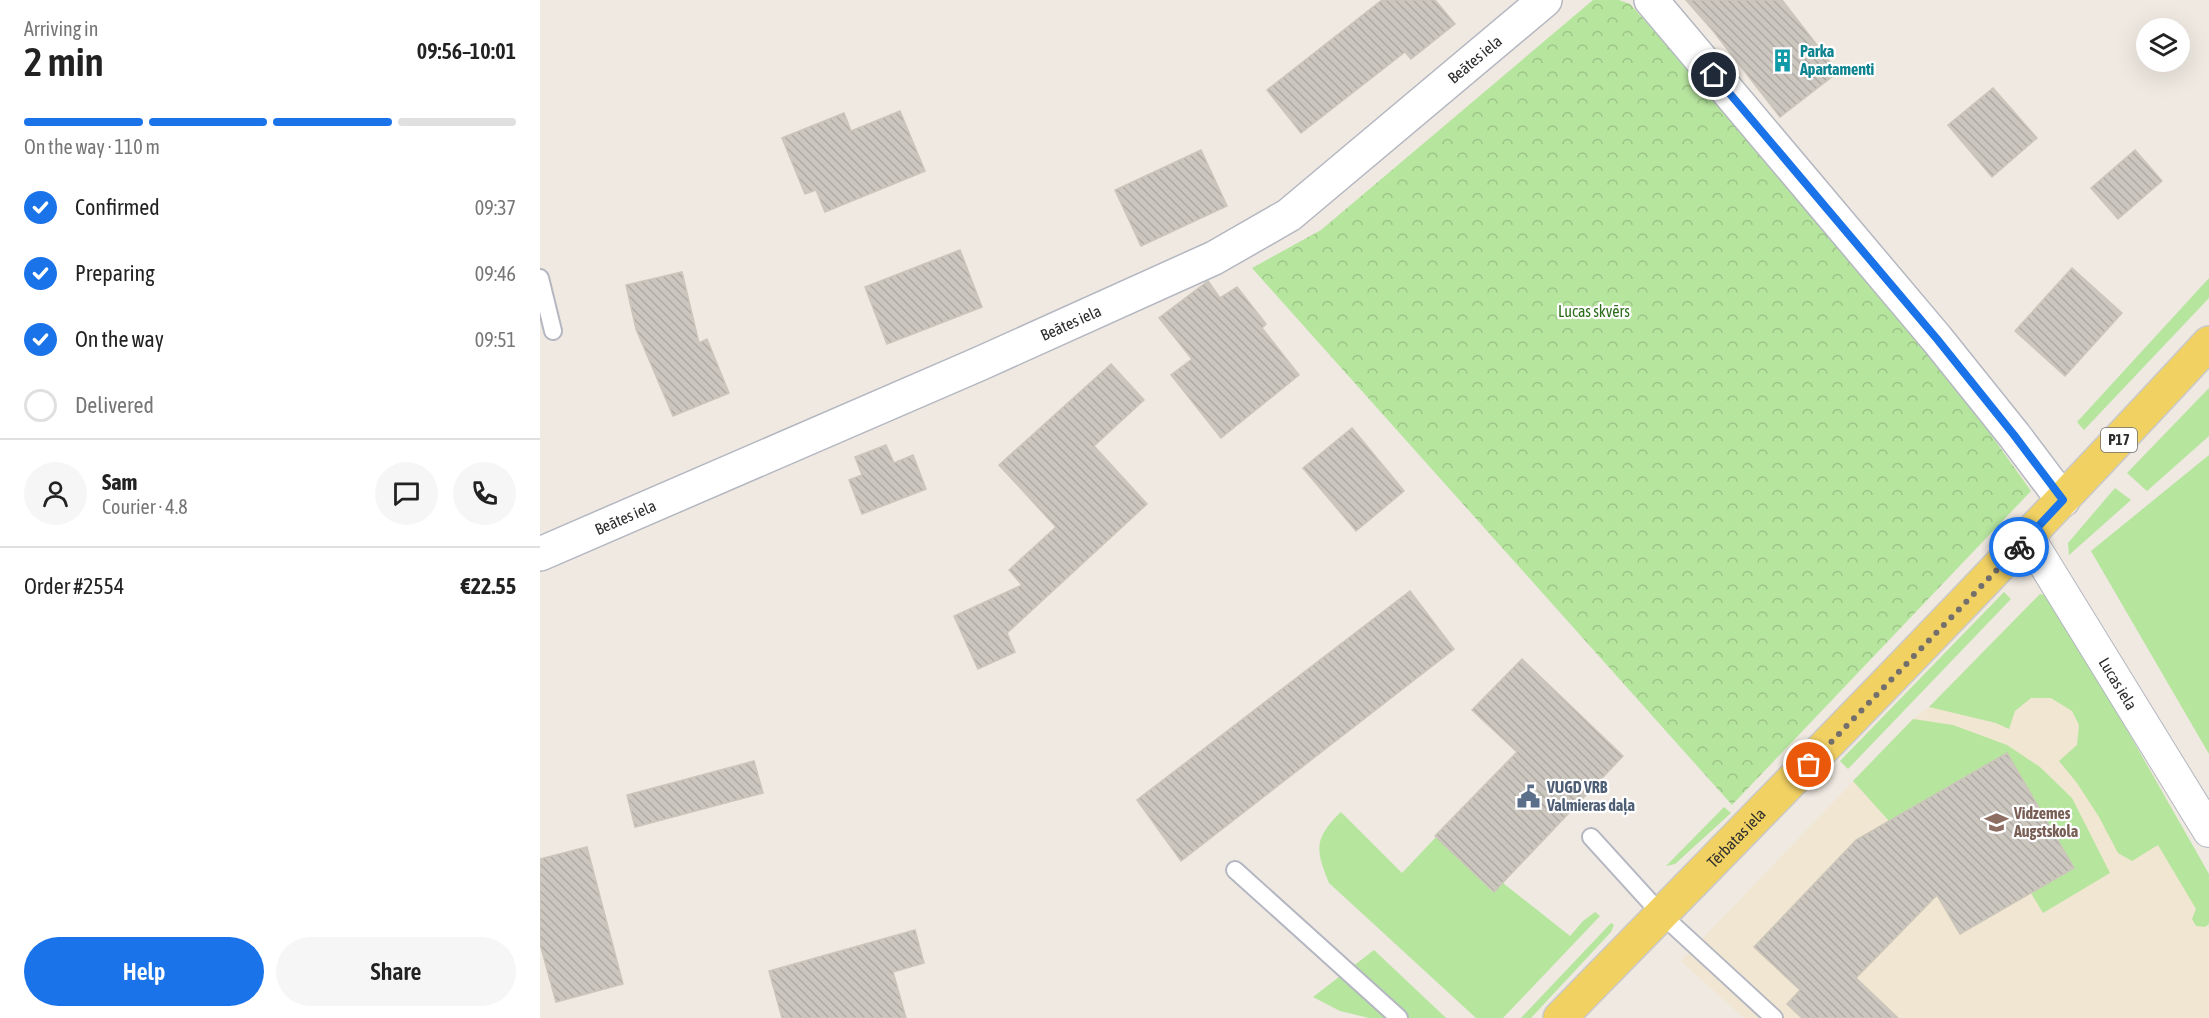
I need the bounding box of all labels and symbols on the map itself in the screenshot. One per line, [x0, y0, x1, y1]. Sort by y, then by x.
street label: Beātes iela [1444, 31, 1505, 87]
place label: Parka Apartamenti [1799, 42, 1875, 78]
building icon: Parka Apartamenti [1769, 47, 1795, 73]
pin [1688, 49, 1739, 100]
street label: Beātes iela [1038, 301, 1104, 344]
park label: Lucas skvērs [1558, 302, 1630, 320]
road number: P17 [2101, 428, 2137, 452]
street label: Beātes iela [592, 496, 659, 538]
courier [1989, 517, 2049, 577]
street label: Lucas iela [2095, 654, 2141, 713]
pin [1783, 739, 1834, 790]
place label: VUGD VRB Valmieras daļa [1546, 778, 1635, 815]
public building icon: VUGD VRB Valmieras daļa [1516, 783, 1542, 809]
street label: Tērbatas iela [1703, 804, 1769, 871]
place label: Vidzemes Augstskola [2013, 804, 2078, 840]
school or university icon: Vidzemes Augstskola [1983, 809, 2009, 835]

